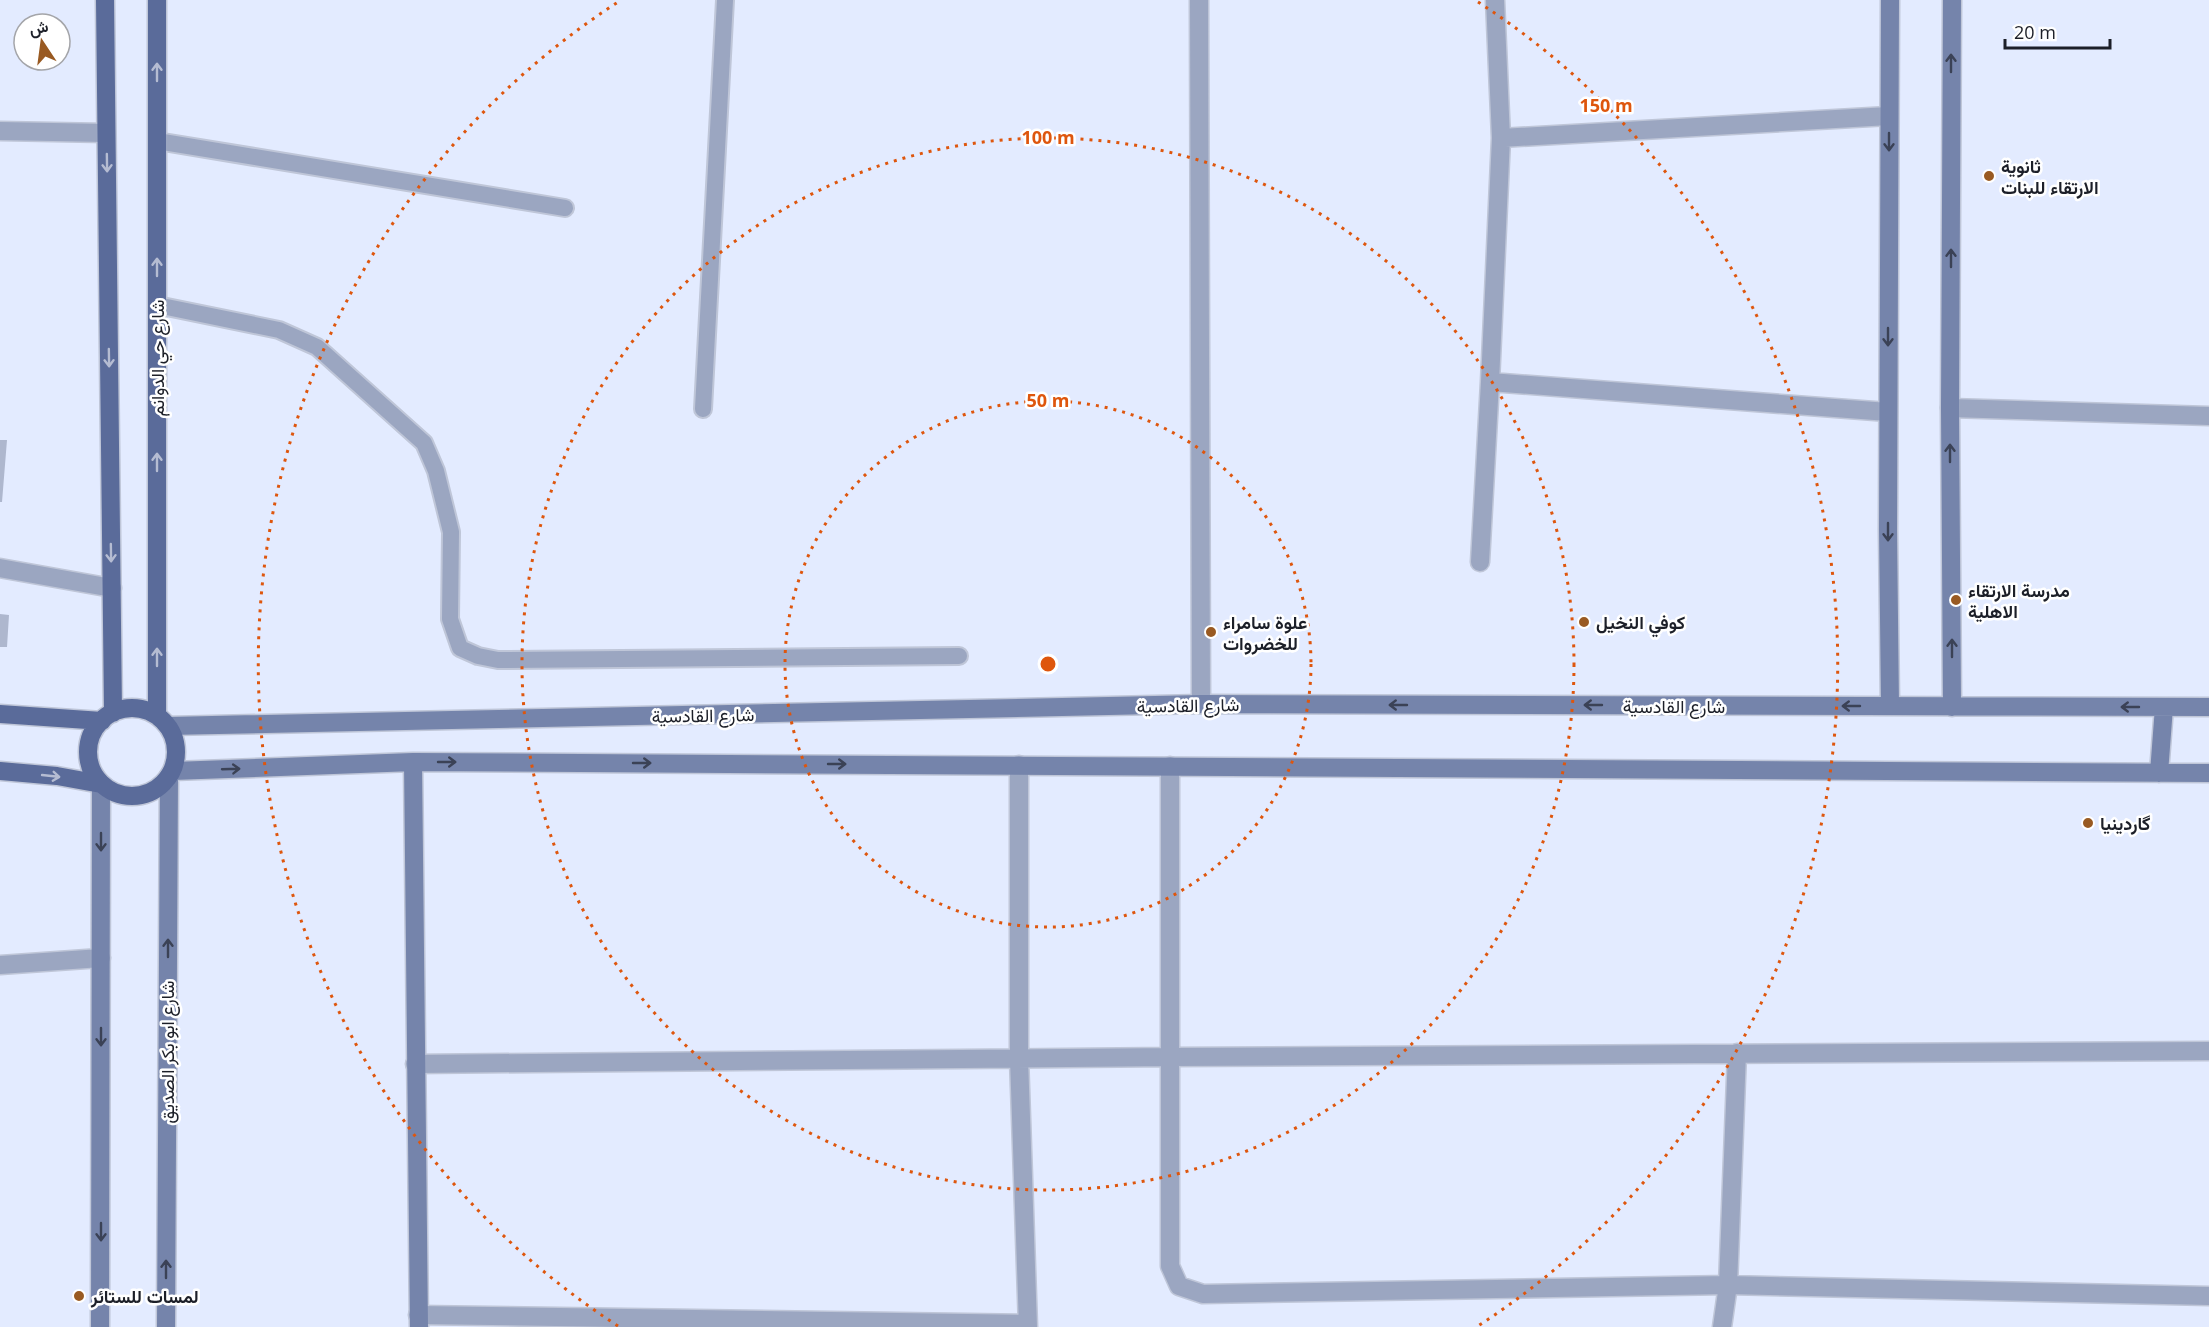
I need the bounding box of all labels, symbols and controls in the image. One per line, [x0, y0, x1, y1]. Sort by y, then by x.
north arrow [12, 12, 72, 72]
scale bar [2005, 12, 2110, 50]
text: ش [27, 15, 50, 40]
text: 20 m [2014, 20, 2056, 44]
one-way arrow [1945, 54, 1957, 74]
one-way arrow [151, 63, 163, 83]
text: 150 m [1579, 93, 1633, 117]
text: 100 m [1021, 125, 1075, 149]
one-way arrow [1883, 132, 1895, 152]
one-way arrow [101, 153, 113, 173]
place label: ثانوية الارتقاء للبنات [2001, 154, 2099, 199]
marker: ثانوية الارتقاء للبنات [1982, 169, 1996, 183]
one-way arrow [1945, 249, 1957, 269]
one-way arrow [151, 258, 163, 278]
street label: شارع حي الدوانم [145, 300, 173, 416]
one-way arrow [1883, 327, 1894, 347]
one-way arrow [103, 348, 115, 368]
text: 50 m [1027, 388, 1069, 412]
one-way arrow [1945, 444, 1956, 464]
one-way arrow [151, 453, 163, 473]
one-way arrow [1882, 522, 1894, 542]
one-way arrow [106, 543, 117, 563]
place label: مدرسة الارتقاء الاهلية [1968, 578, 2070, 623]
marker: مدرسة الارتقاء الاهلية [1949, 593, 1963, 607]
place label: علوة سامراء للخضروات [1223, 610, 1307, 655]
place label: كوفي النخيل [1596, 610, 1685, 638]
marker: كوفي النخيل [1577, 615, 1591, 629]
marker: علوة سامراء للخضروات [1204, 625, 1218, 639]
one-way arrow [1946, 639, 1958, 659]
one-way arrow [151, 648, 163, 668]
centre of rings [1038, 654, 1058, 674]
street label: شارع القادسية [1137, 692, 1240, 719]
street label: شارع القادسية [1623, 694, 1725, 719]
one-way arrow [1388, 699, 1408, 711]
one-way arrow [1583, 699, 1603, 711]
one-way arrow [1841, 700, 1861, 712]
one-way arrow [2120, 701, 2140, 713]
street label: شارع القادسية [652, 702, 755, 729]
one-way arrow [437, 756, 457, 768]
one-way arrow [632, 757, 652, 769]
one-way arrow [827, 758, 847, 770]
one-way arrow [221, 763, 241, 774]
one-way arrow [40, 770, 60, 781]
place label: گاردينيا [2100, 811, 2151, 835]
marker: گاردينيا [2081, 816, 2095, 830]
one-way arrow [95, 832, 107, 852]
one-way arrow [162, 938, 174, 958]
street label: شارع ابو بكر الصديق [155, 980, 180, 1124]
one-way arrow [95, 1027, 107, 1047]
one-way arrow [95, 1222, 107, 1242]
one-way arrow [161, 1259, 172, 1279]
place label: لمسات للستائر [90, 1284, 199, 1308]
marker: لمسات للستائر [72, 1289, 86, 1303]

